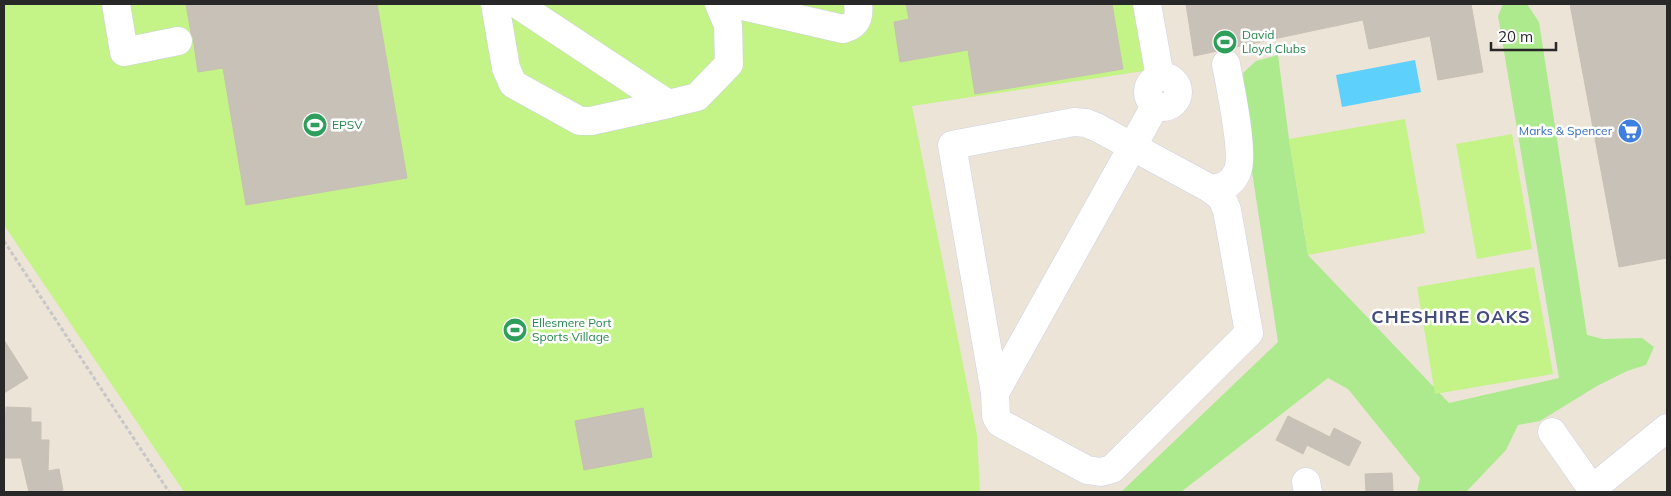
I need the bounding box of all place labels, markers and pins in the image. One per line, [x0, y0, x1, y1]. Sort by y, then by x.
place label: David Lloyd Clubs [1242, 27, 1306, 56]
sports icon: David Lloyd Clubs [1212, 29, 1238, 55]
sports icon: EPSV [302, 112, 328, 138]
place label: EPSV [332, 117, 363, 132]
supermarket icon: Marks & Spencer [1617, 118, 1643, 144]
place label: Marks & Spencer [1519, 123, 1613, 138]
place label: Ellesmere Port Sports Village [532, 315, 612, 344]
sports icon: Ellesmere Port Sports Village [502, 317, 528, 343]

